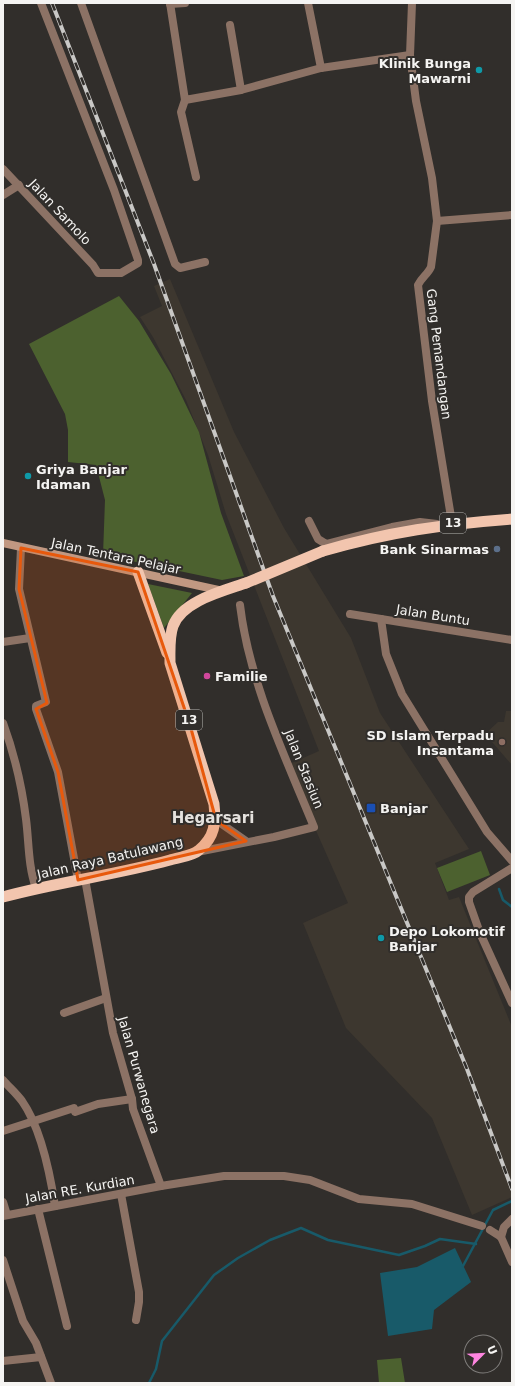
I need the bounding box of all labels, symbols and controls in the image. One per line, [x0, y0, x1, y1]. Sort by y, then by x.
place label: Klinik Bunga Mawarni [379, 56, 471, 86]
marker: Klinik Bunga Mawarni [474, 65, 484, 75]
street label: Jalan Samolo [25, 175, 94, 248]
street label: Gang Pemandangan [424, 288, 454, 420]
place label: Griya Banjar Idaman [36, 462, 127, 492]
marker: Griya Banjar Idaman [23, 471, 33, 481]
road number: 13 [440, 513, 466, 533]
street label: Jalan Tentara Pelajar [49, 535, 183, 577]
place label: Bank Sinarmas [380, 542, 489, 557]
marker: Bank Sinarmas [492, 544, 502, 554]
street label: Jalan Buntu [394, 602, 471, 628]
place label: Familie [215, 669, 268, 684]
marker: Familie [202, 671, 212, 681]
road number: 13 [176, 710, 202, 730]
street label: Jalan Stasiun [281, 726, 327, 811]
place label: SD Islam Terpadu Insantama [366, 728, 494, 758]
marker: SD Islam Terpadu Insantama [497, 737, 507, 747]
place label: Banjar [380, 801, 428, 816]
marker: Banjar [365, 802, 377, 814]
district label: Hegarsari [172, 809, 254, 827]
street label: Jalan Raya Batulawang [35, 834, 184, 882]
place label: Depo Lokomotif Banjar [389, 924, 505, 954]
marker: Depo Lokomotif Banjar [376, 933, 386, 943]
street label: Jalan Purwanegara [115, 1014, 163, 1135]
street label: Jalan RE. Kurdian [23, 1172, 136, 1206]
north arrow [463, 1334, 503, 1374]
text: U [484, 1343, 499, 1357]

